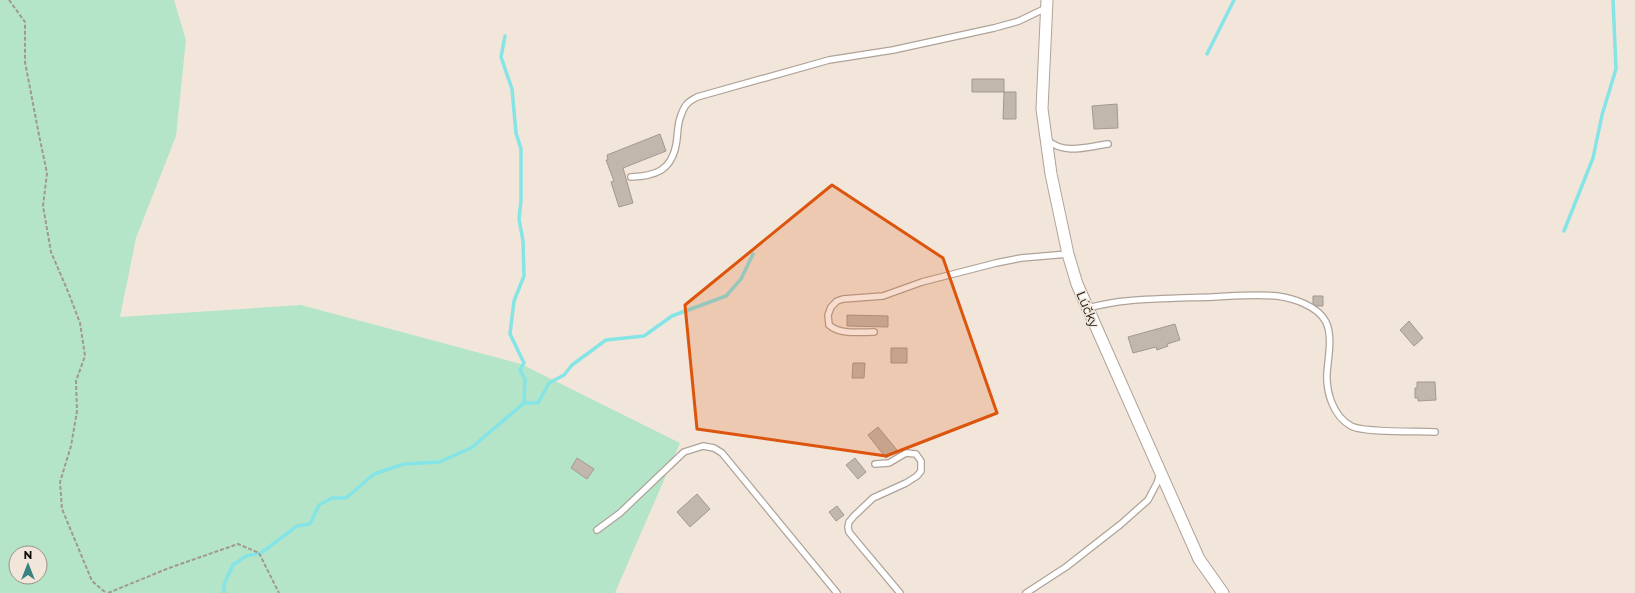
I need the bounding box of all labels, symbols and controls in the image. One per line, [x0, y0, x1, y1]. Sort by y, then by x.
street label: Lúčky [1073, 288, 1103, 330]
north arrow [8, 545, 48, 585]
text: N [24, 548, 32, 562]

